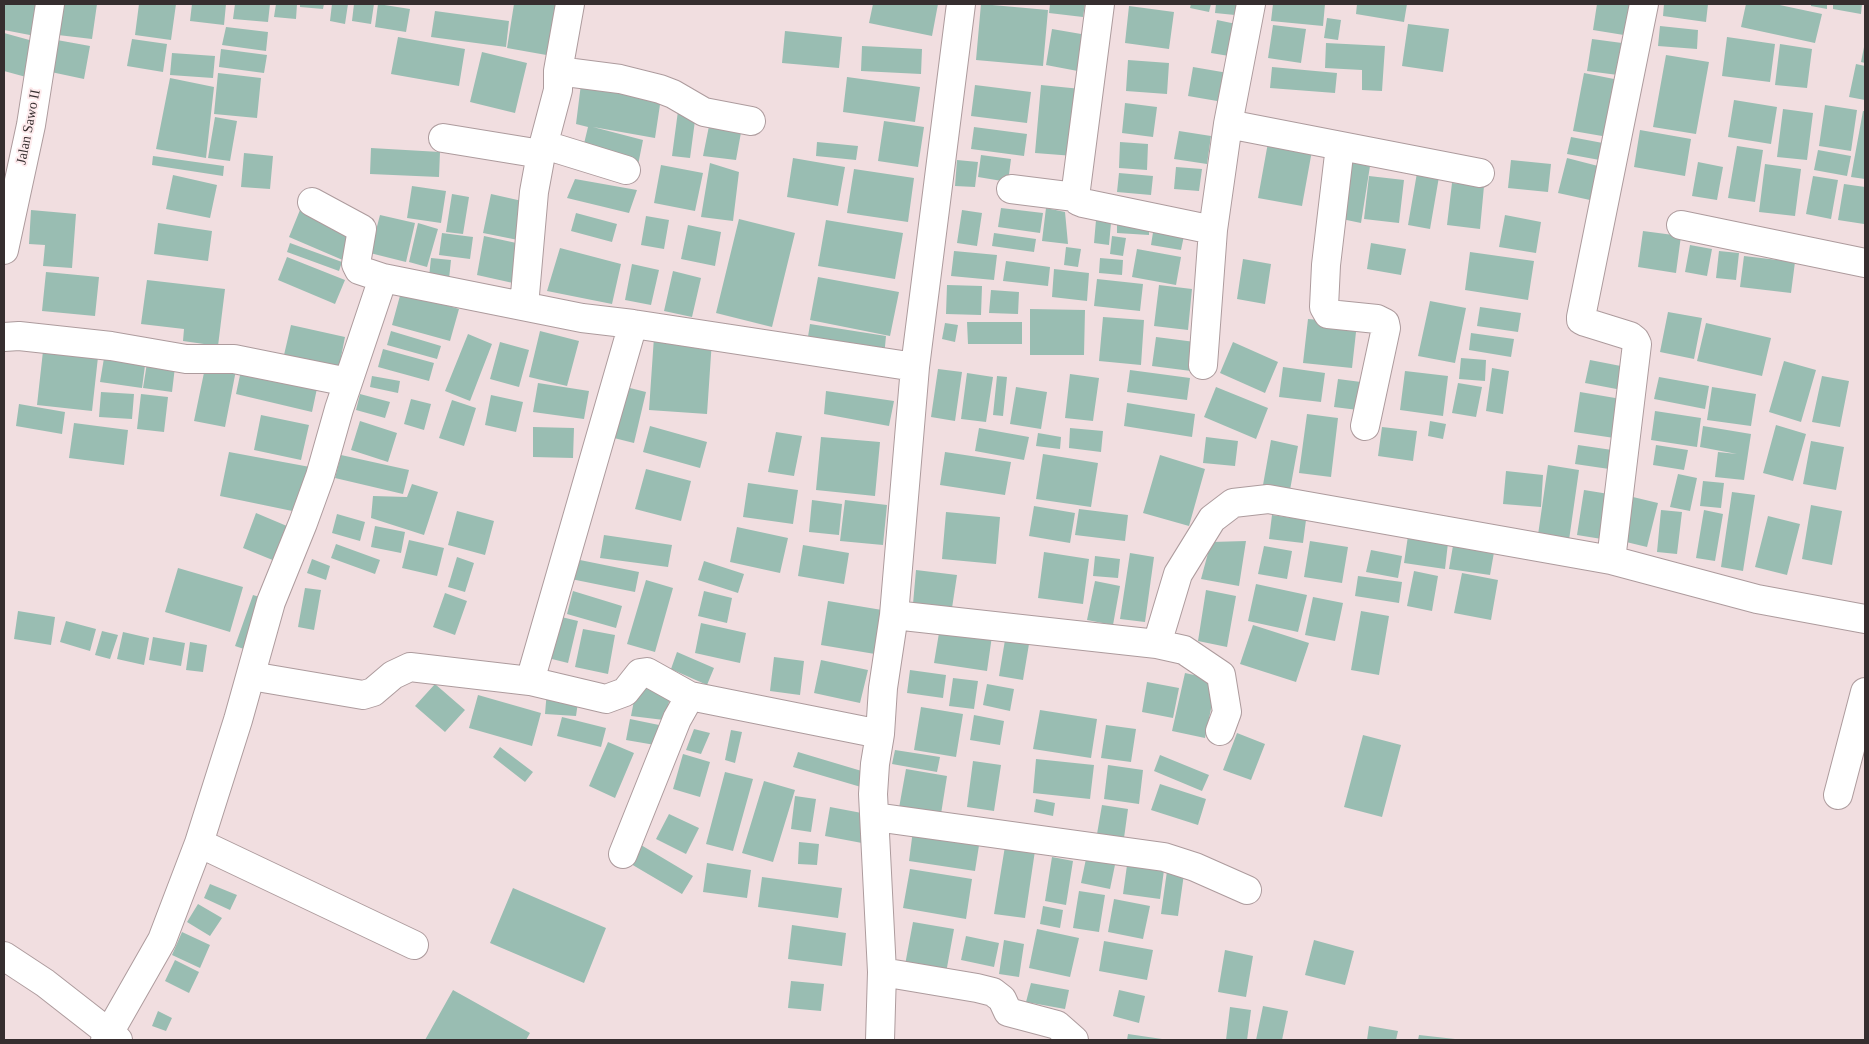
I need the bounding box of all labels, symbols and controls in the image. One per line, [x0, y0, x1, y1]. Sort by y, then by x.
street label: Jalan Sawo II [13, 88, 45, 166]

